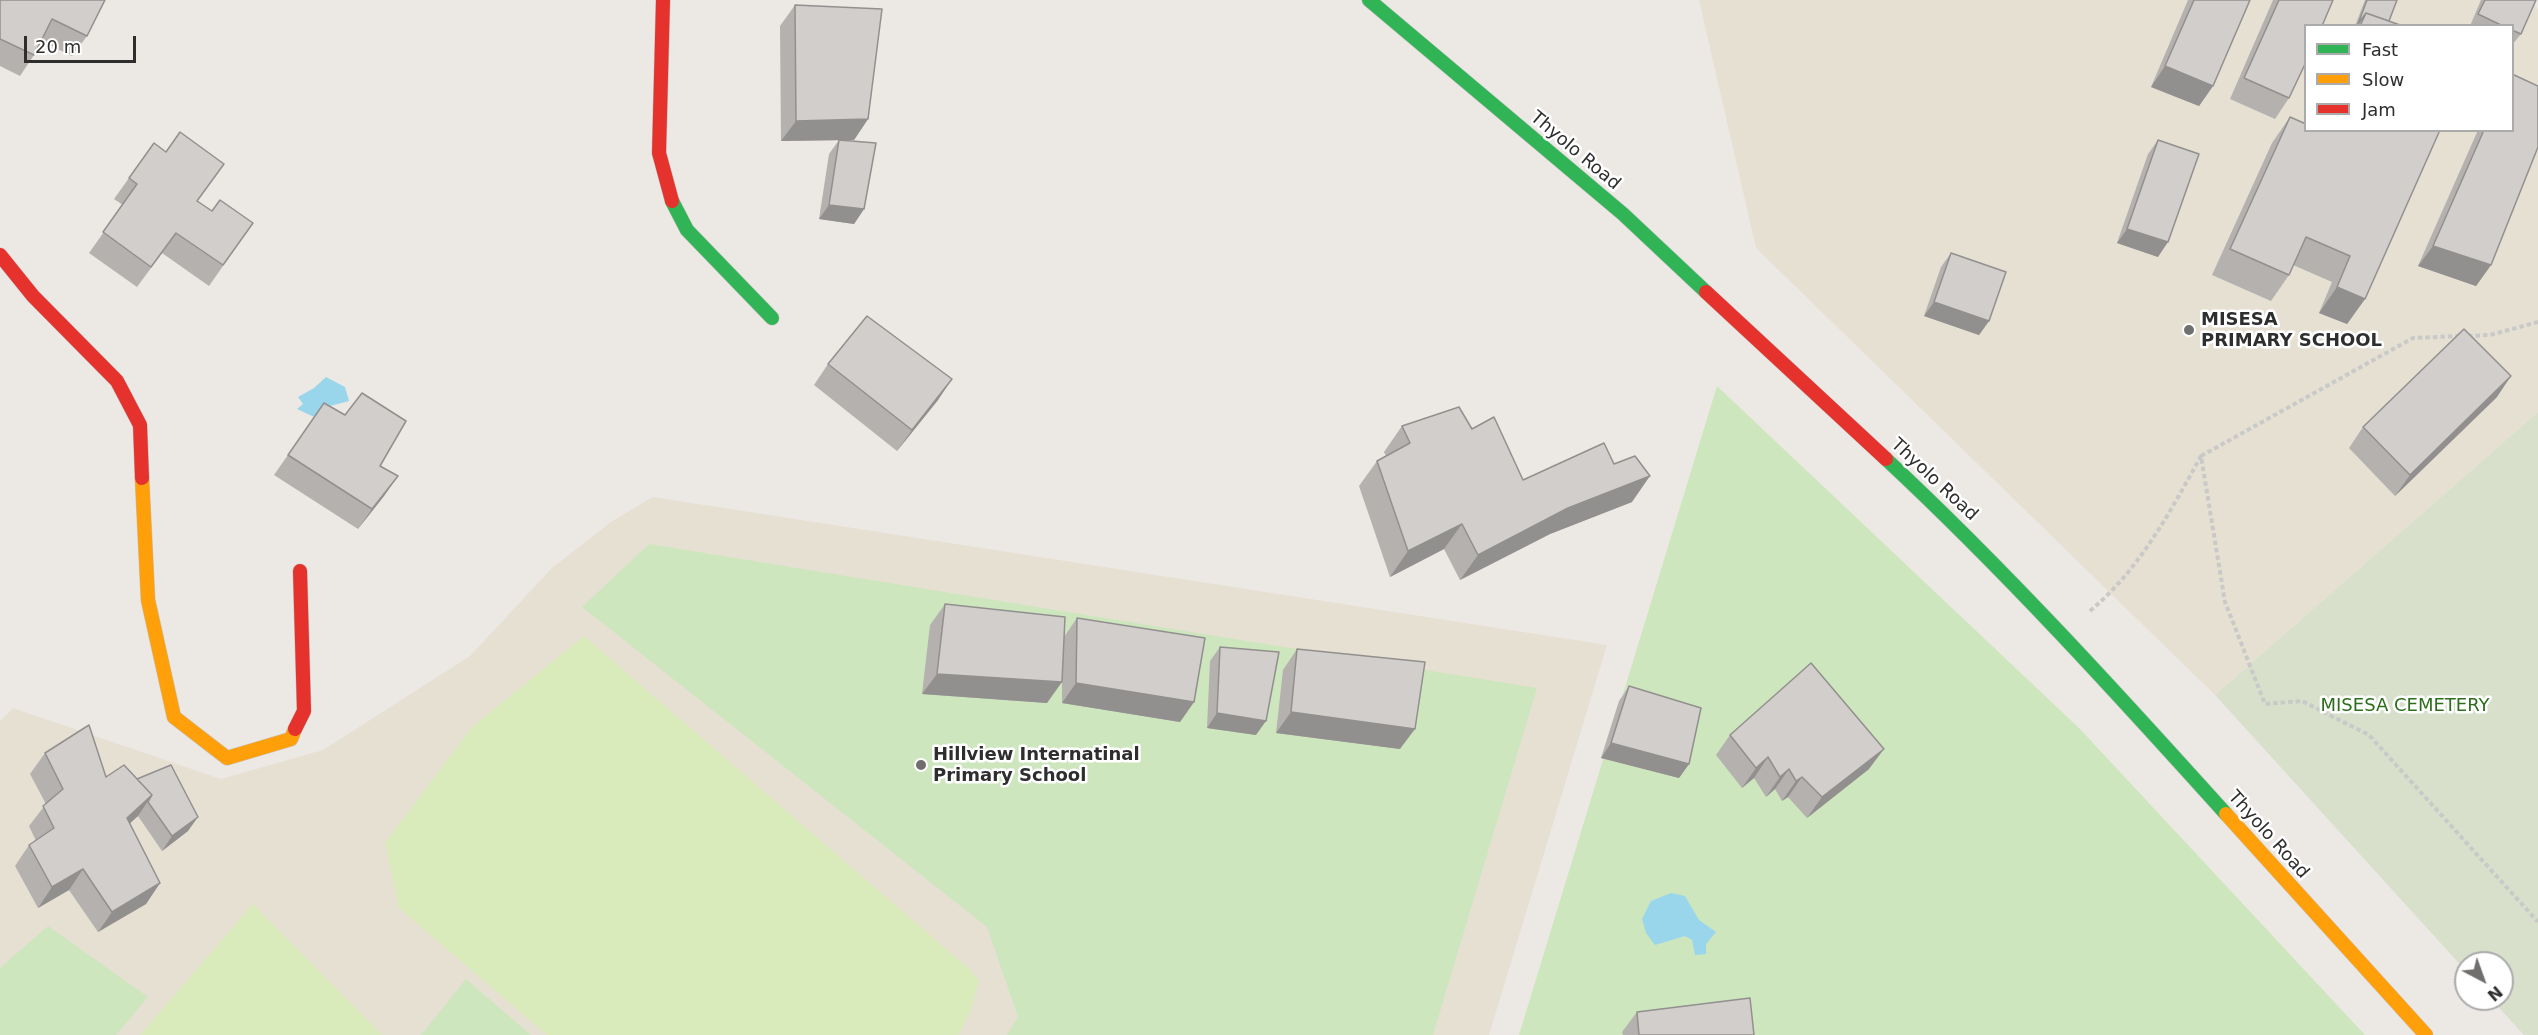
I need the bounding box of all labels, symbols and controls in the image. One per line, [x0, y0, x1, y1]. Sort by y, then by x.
scale bar [27, 24, 140, 62]
legend [2304, 24, 2514, 132]
text: 20 m [35, 36, 81, 57]
text: Fast [2362, 39, 2398, 60]
text: Slow [2362, 69, 2404, 90]
text: Jam [2362, 99, 2396, 120]
street label: Thyolo Road [1526, 107, 1624, 195]
place label: MISESA PRIMARY SCHOOL [2201, 309, 2382, 352]
marker: MISESA PRIMARY SCHOOL [2182, 323, 2196, 337]
street label: Thyolo Road [1886, 434, 1982, 526]
park label: MISESA CEMETERY [2321, 695, 2489, 717]
place label: Hillview Internatinal Primary School [933, 744, 1140, 786]
marker: Hillview Internatinal Primary School [914, 758, 928, 772]
street label: Thyolo Road [2223, 787, 2313, 883]
north arrow [2454, 951, 2514, 1011]
text: N [2484, 982, 2506, 1005]

